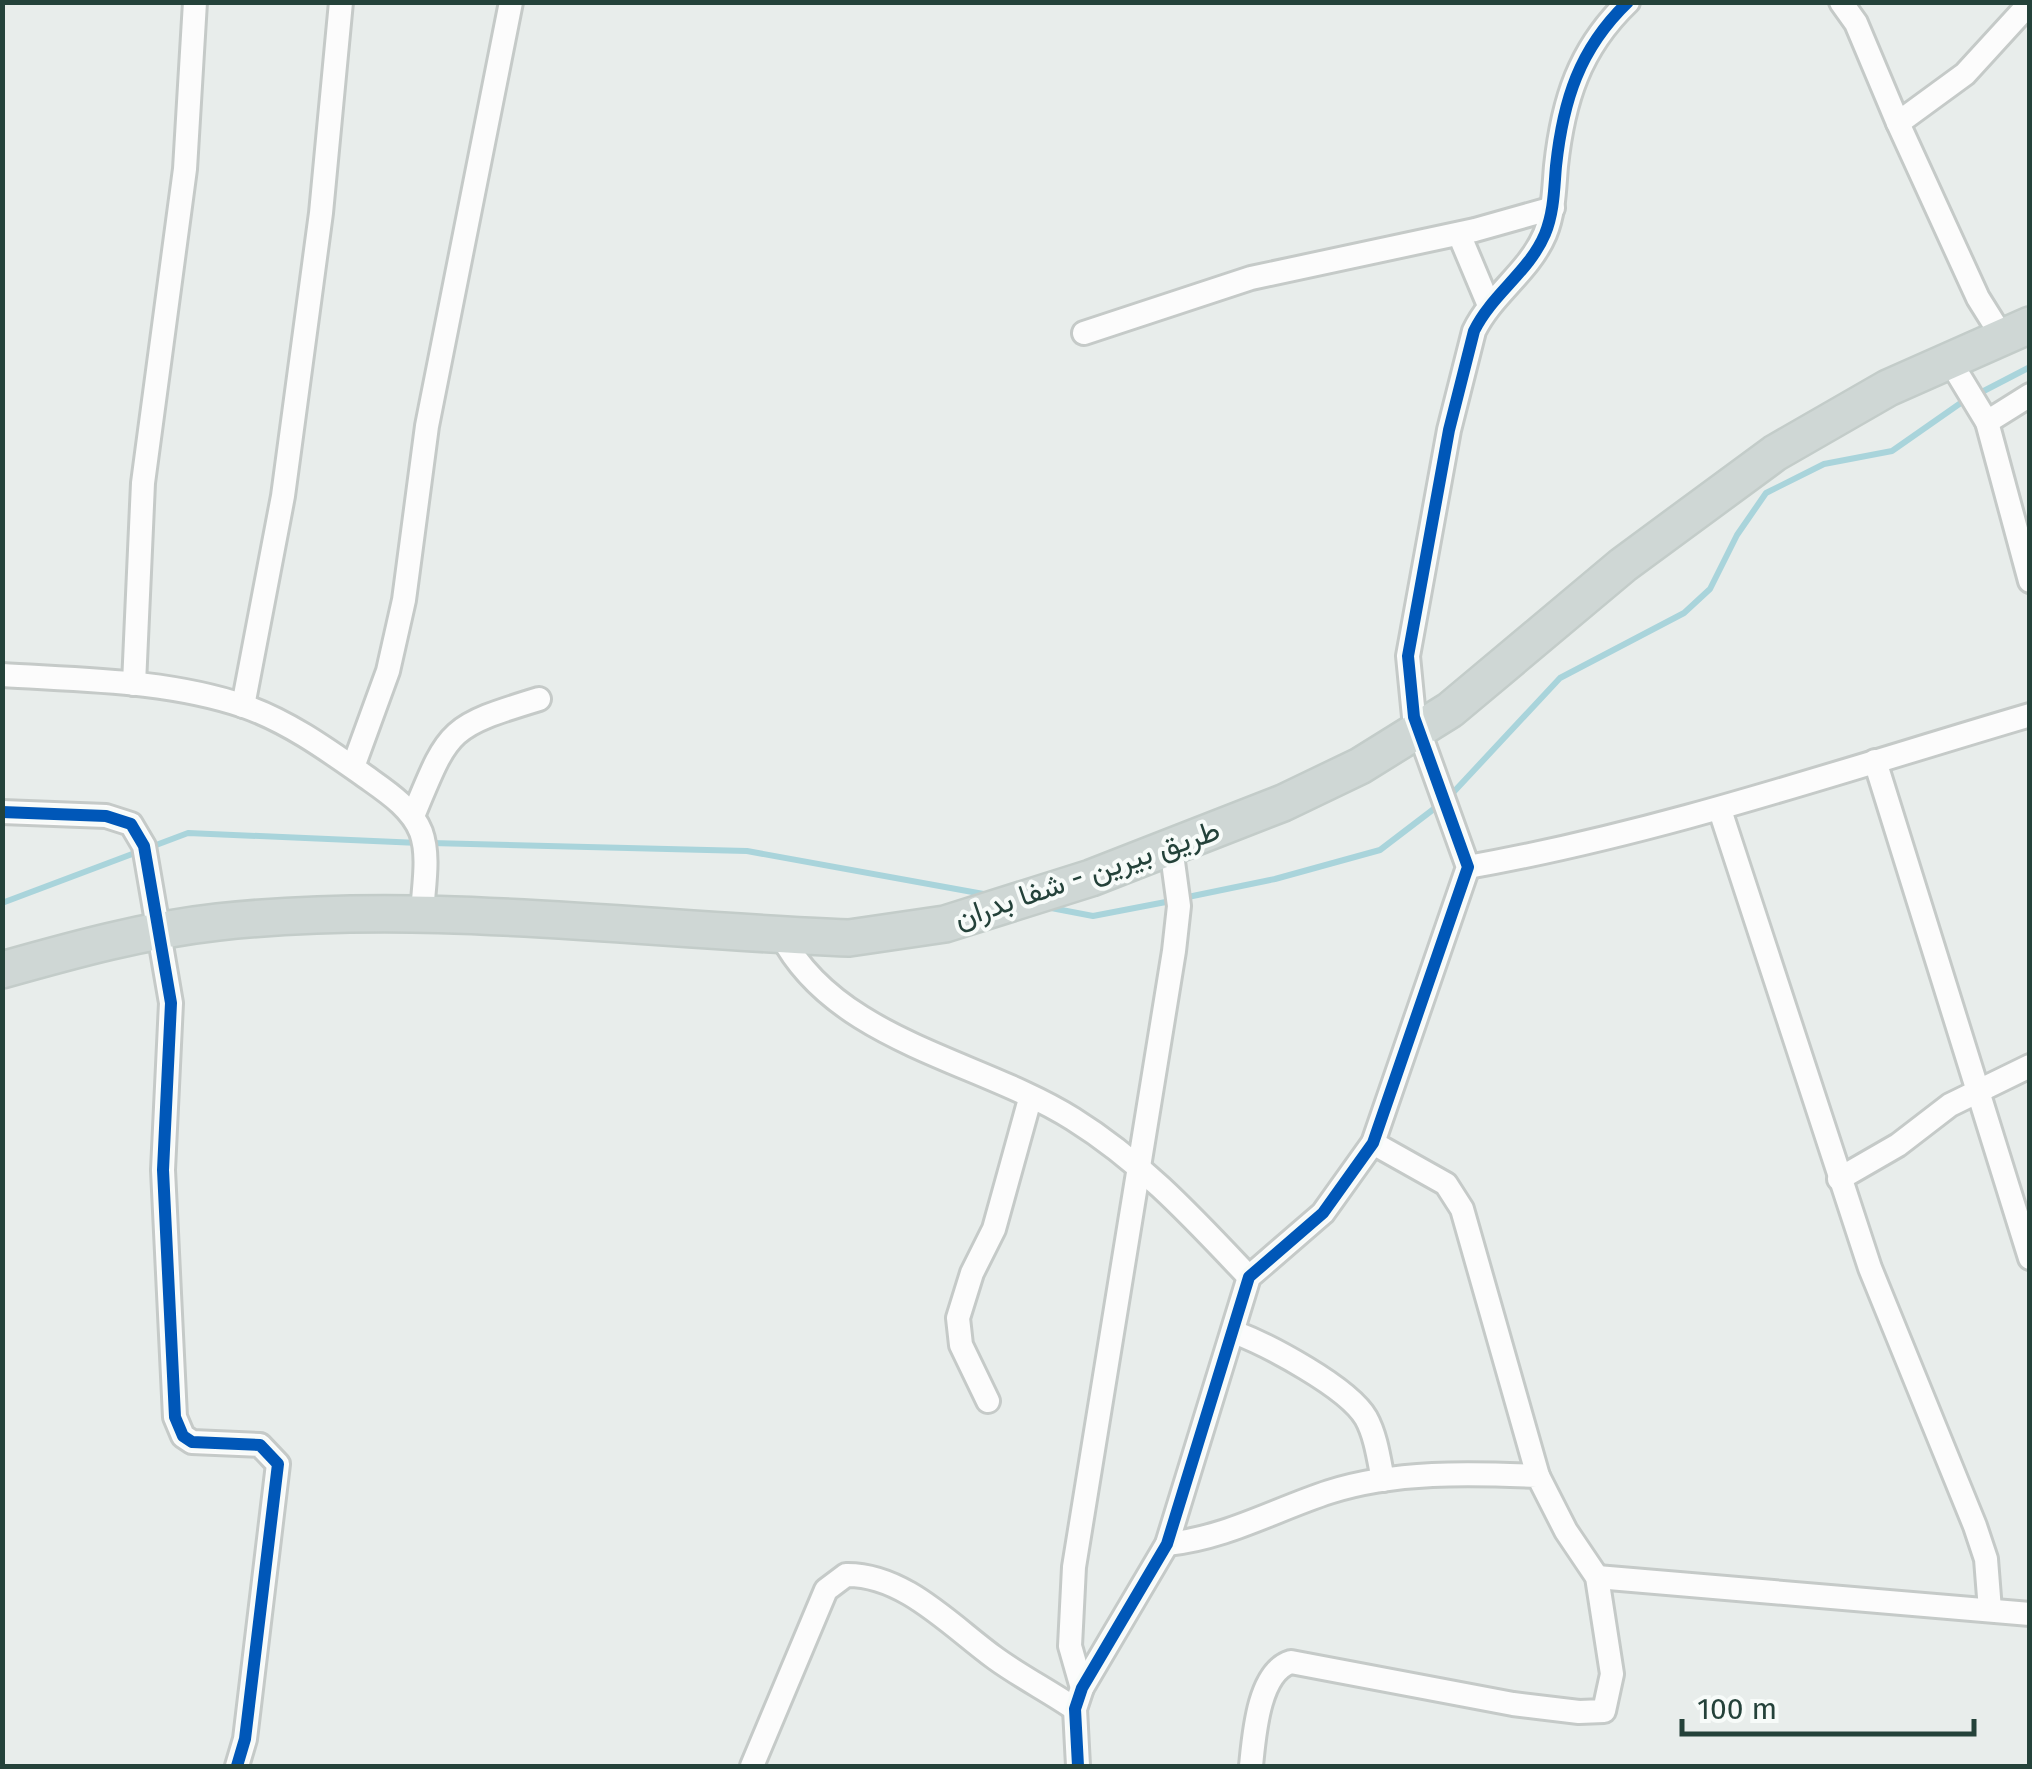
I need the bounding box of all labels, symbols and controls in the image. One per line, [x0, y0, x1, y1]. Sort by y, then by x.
street label: طريق بيرين - شفا بدران [949, 812, 1225, 936]
scale bar [1682, 1674, 1974, 1736]
text: 100 m [1697, 1691, 1777, 1727]

